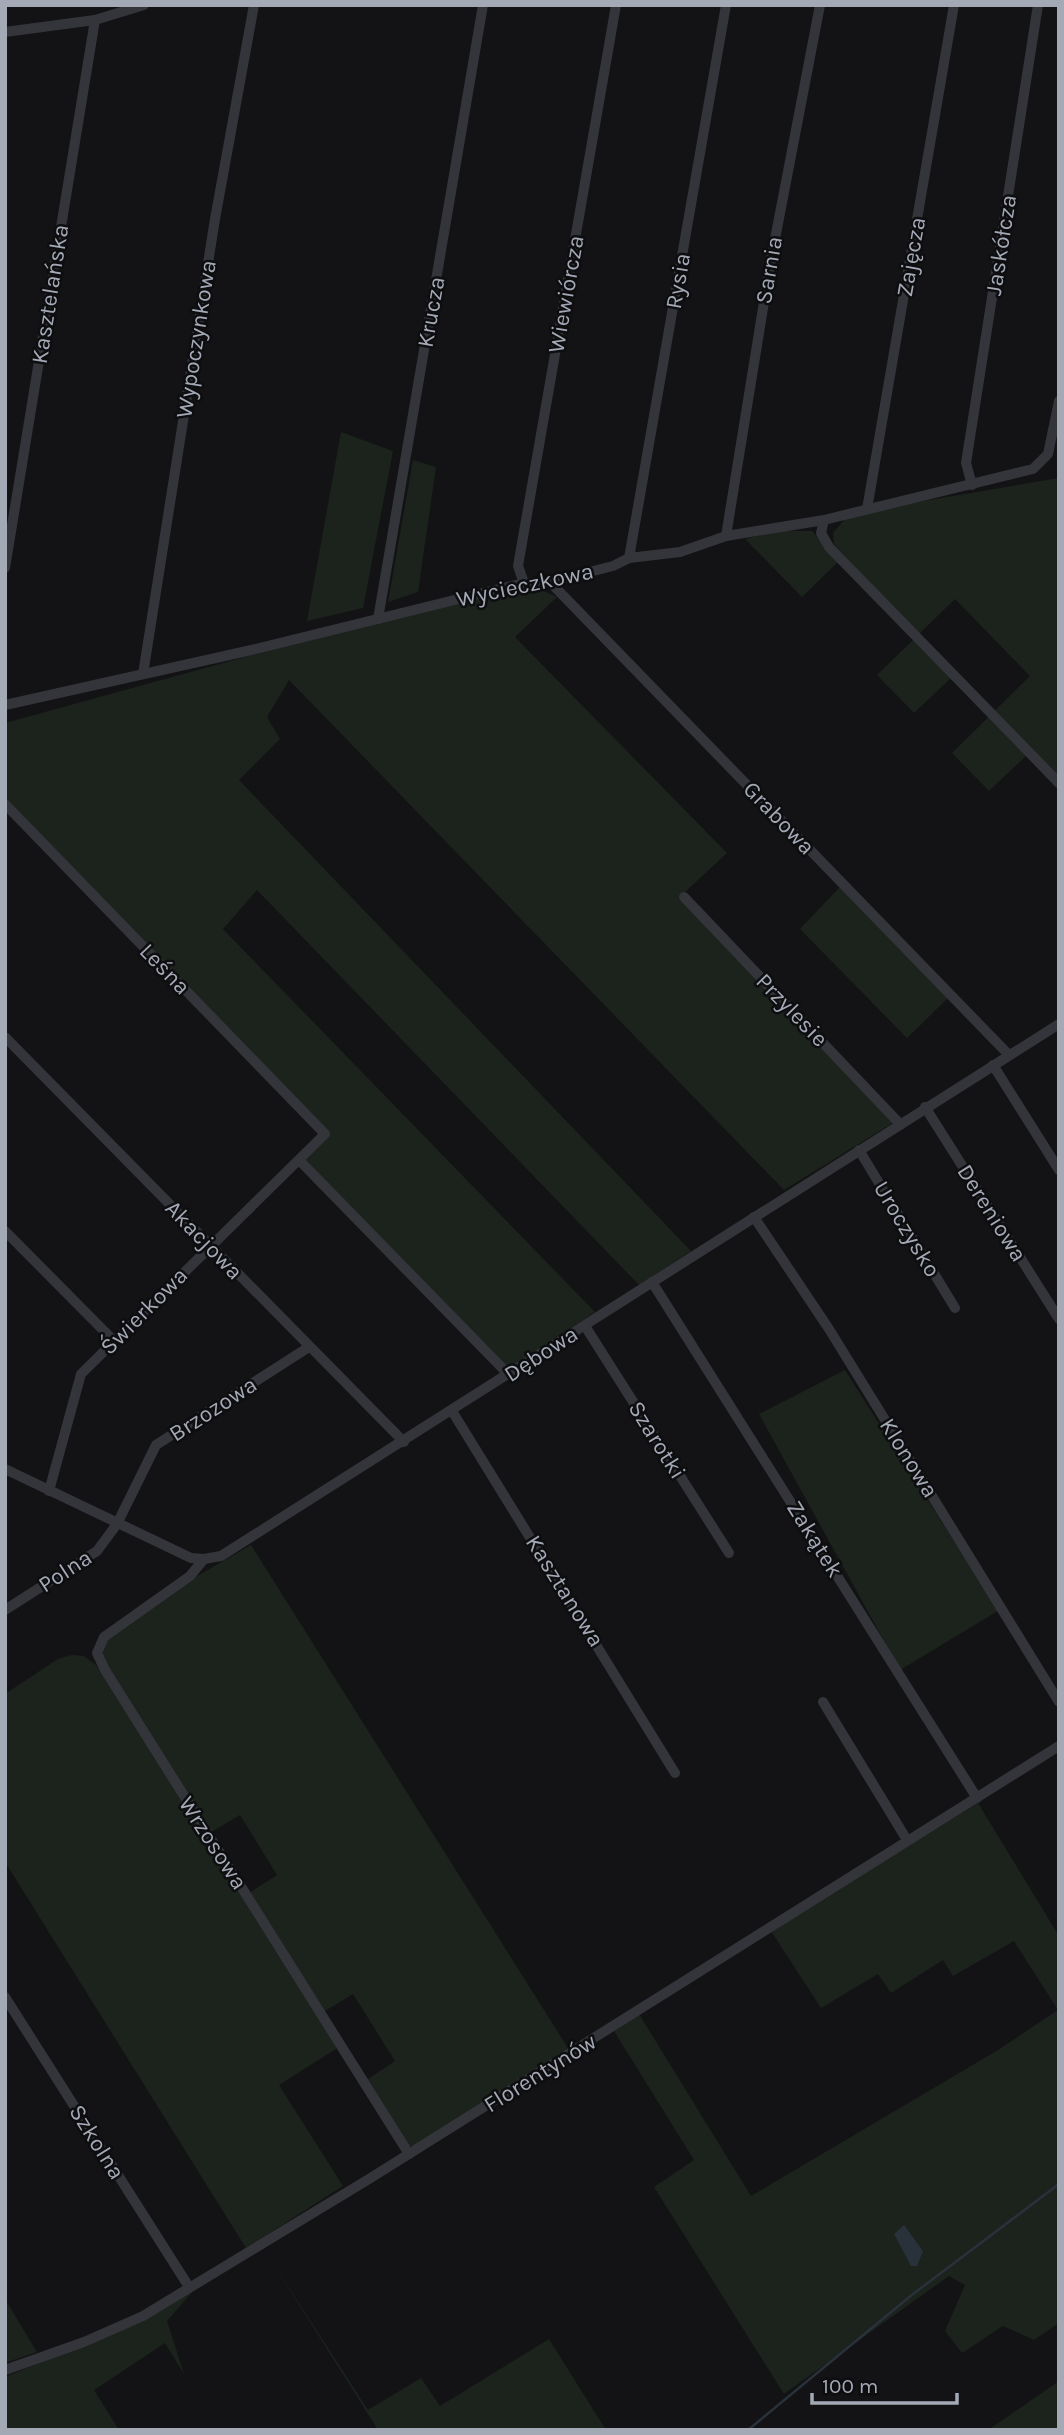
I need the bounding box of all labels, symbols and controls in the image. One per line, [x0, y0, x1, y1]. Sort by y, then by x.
street label: Jaskółcza [980, 193, 1022, 297]
street label: Zajęcza [891, 215, 931, 299]
street label: Kasztelańska [26, 222, 74, 366]
street label: Wiewiórcza [542, 233, 590, 355]
street label: Sarnia [750, 234, 788, 306]
street label: Rysia [660, 251, 696, 311]
street label: Wypoczynkowa [170, 258, 222, 420]
street label: Krucza [411, 274, 451, 350]
street label: Wycieczkowa [454, 557, 596, 613]
street label: Grabowa [738, 776, 820, 860]
street label: Leśna [134, 938, 196, 1000]
street label: Przylesie [750, 968, 834, 1052]
street label: Dereniowa [951, 1159, 1033, 1267]
street label: Uroczysko [868, 1176, 946, 1282]
street label: Akacjowa [160, 1195, 248, 1285]
street label: Świerkowa [95, 1262, 193, 1360]
street label: Dębowa [499, 1320, 583, 1388]
street label: Brzozowa [164, 1371, 262, 1447]
street label: Szarotki [623, 1396, 691, 1484]
street label: Klonowa [874, 1413, 944, 1503]
street label: Zakątek [781, 1496, 849, 1582]
street label: Kasztanowa [520, 1530, 610, 1652]
street label: Polna [33, 1544, 97, 1598]
street label: Wrzosowa [173, 1791, 253, 1895]
street label: Florentynów [479, 2028, 602, 2118]
street label: Szkolna [63, 2100, 131, 2184]
scale bar [812, 2362, 957, 2406]
text: 100 m [822, 2374, 879, 2398]

